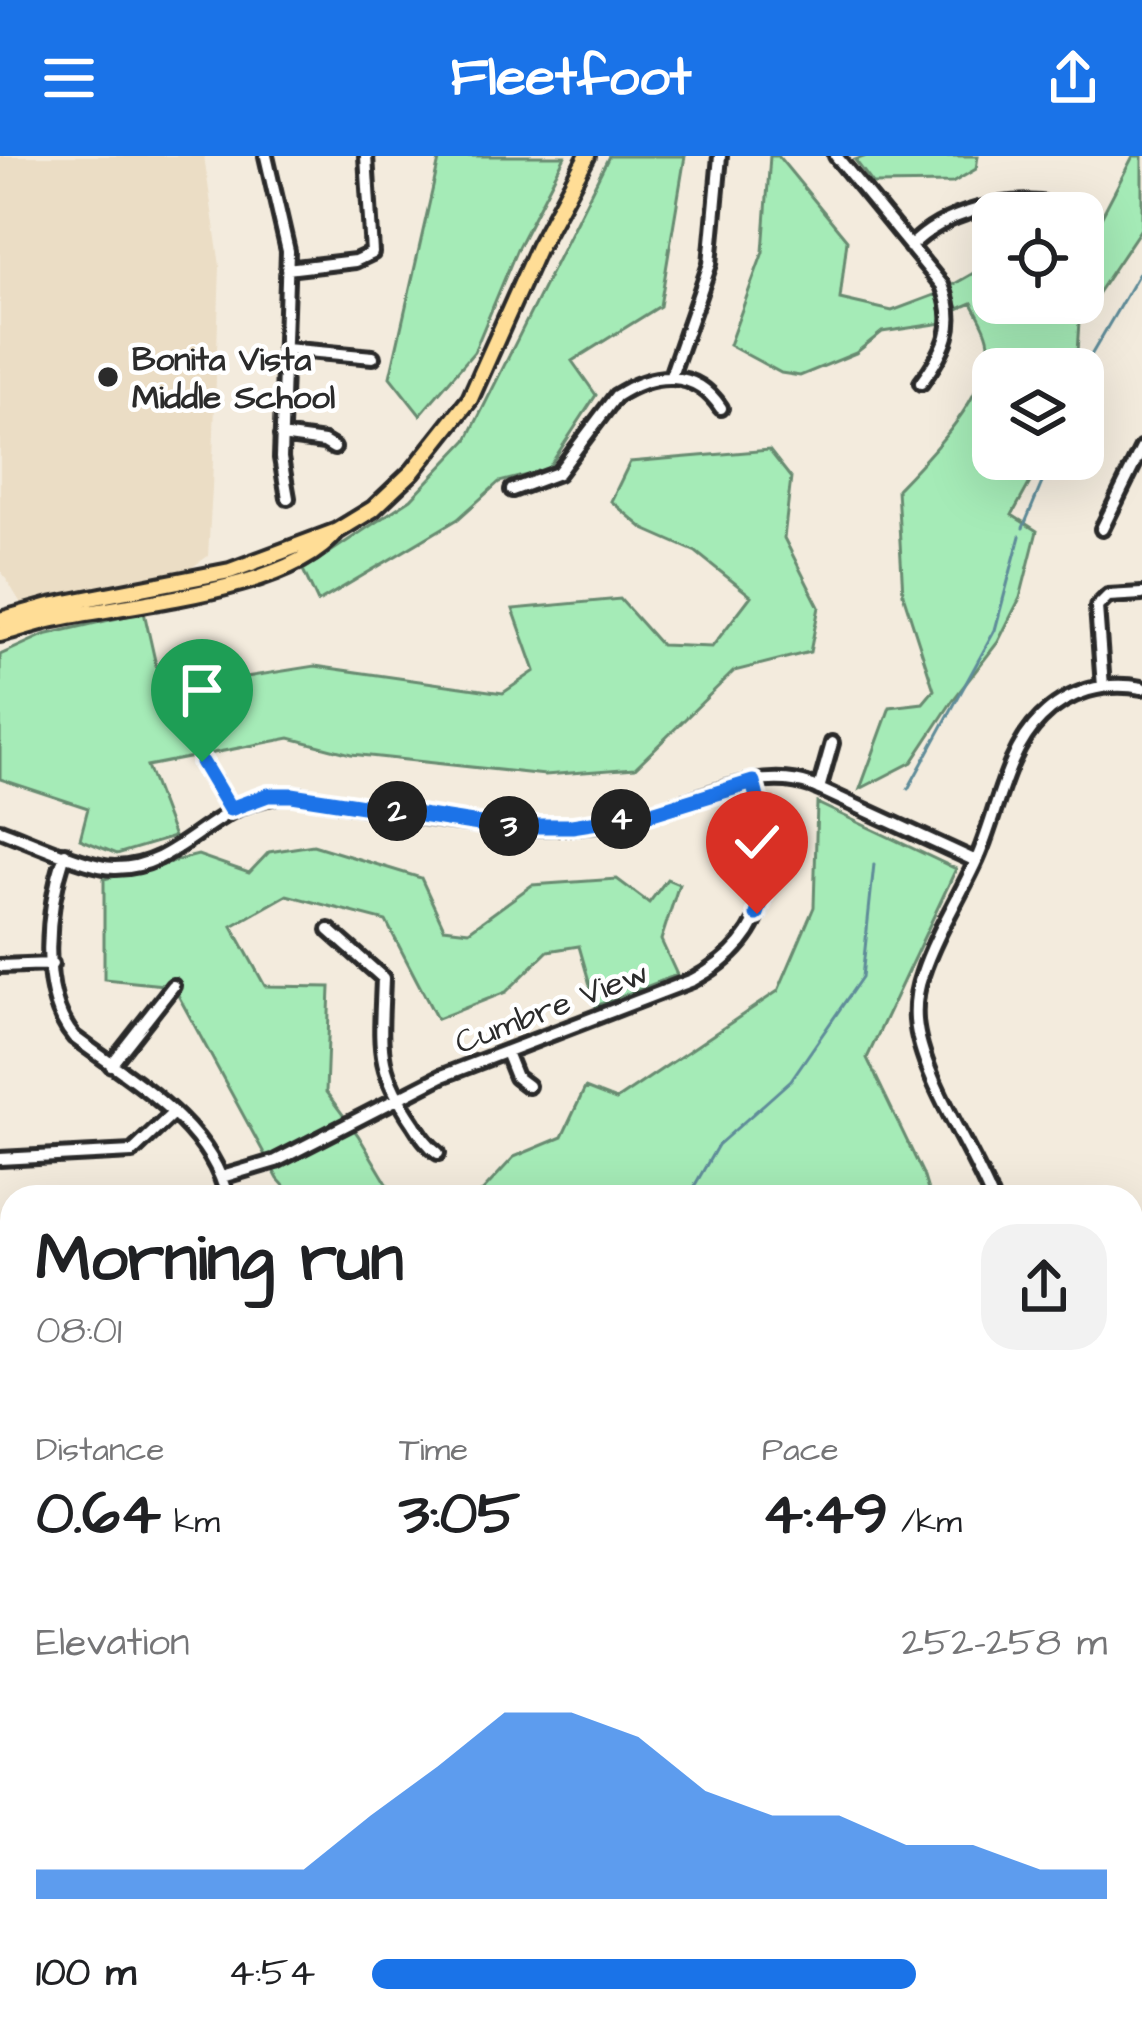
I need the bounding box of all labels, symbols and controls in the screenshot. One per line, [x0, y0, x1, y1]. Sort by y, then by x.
text: Fleetfoot [451, 41, 691, 116]
icon: menu [36, 45, 102, 111]
icon: share [1040, 45, 1106, 111]
map controls [972, 192, 1104, 480]
button: locate [972, 192, 1104, 324]
place label: Bonita Vista Middle School [132, 337, 335, 421]
button: layers [972, 348, 1104, 480]
marker: Bonita Vista Middle School [95, 364, 121, 390]
pin [151, 639, 253, 762]
icon: arrive [169, 657, 235, 723]
pin: 2 [367, 781, 427, 841]
text: 2 [388, 788, 406, 834]
pin: 4 [591, 789, 651, 849]
pin [706, 791, 808, 914]
pin: 3 [479, 796, 539, 856]
text: 4 [610, 796, 632, 842]
text: 3 [501, 803, 517, 849]
icon: check [724, 809, 790, 875]
street label: Cumbre View [448, 950, 655, 1066]
text: Morning run [36, 1214, 404, 1306]
button: share [981, 1224, 1107, 1350]
text: 08:01 [36, 1305, 122, 1359]
text: Distance [36, 1427, 164, 1473]
text: Time [399, 1427, 468, 1473]
text: Pace [762, 1427, 839, 1473]
text: 0.64 [36, 1473, 161, 1556]
text: 3:05 [399, 1473, 520, 1556]
text: 4:49 [762, 1473, 888, 1556]
text: km [161, 1499, 220, 1545]
text: /km [888, 1499, 962, 1545]
text: Elevation [36, 1617, 190, 1671]
text: 252–258 m [901, 1617, 1107, 1671]
text: 100 m [36, 1947, 136, 2001]
text: 4:54 [228, 1947, 315, 2001]

